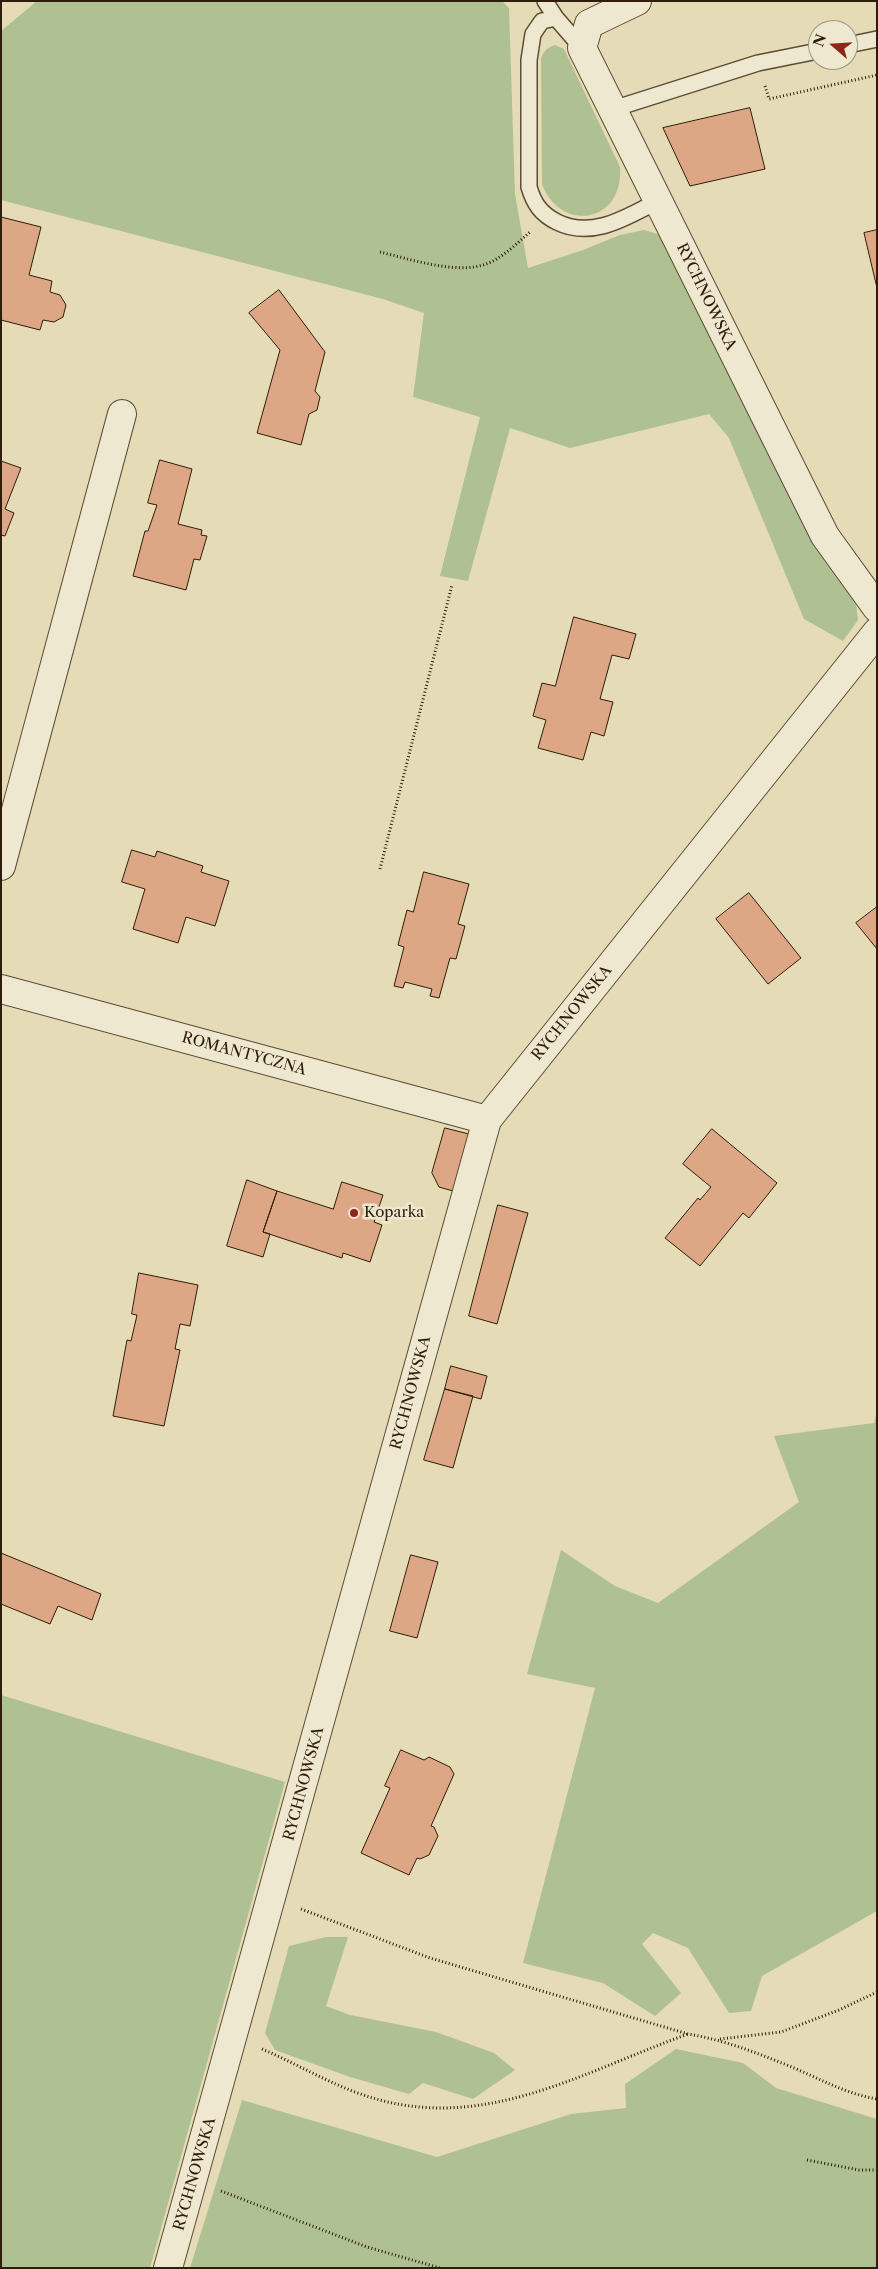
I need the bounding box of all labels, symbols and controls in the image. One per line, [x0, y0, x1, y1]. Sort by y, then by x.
north arrow [808, 20, 858, 70]
text: N [809, 32, 830, 49]
street label: RYCHNOWSKA [672, 240, 740, 354]
street label: RYCHNOWSKA [528, 962, 616, 1064]
street label: ROMANTYCZNA [180, 1029, 308, 1079]
place label: Koparka [364, 1204, 424, 1222]
marker: Koparka [348, 1207, 360, 1219]
street label: RYCHNOWSKA [387, 1334, 435, 1452]
street label: RYCHNOWSKA [280, 1725, 328, 1843]
street label: RYCHNOWSKA [170, 2115, 220, 2233]

